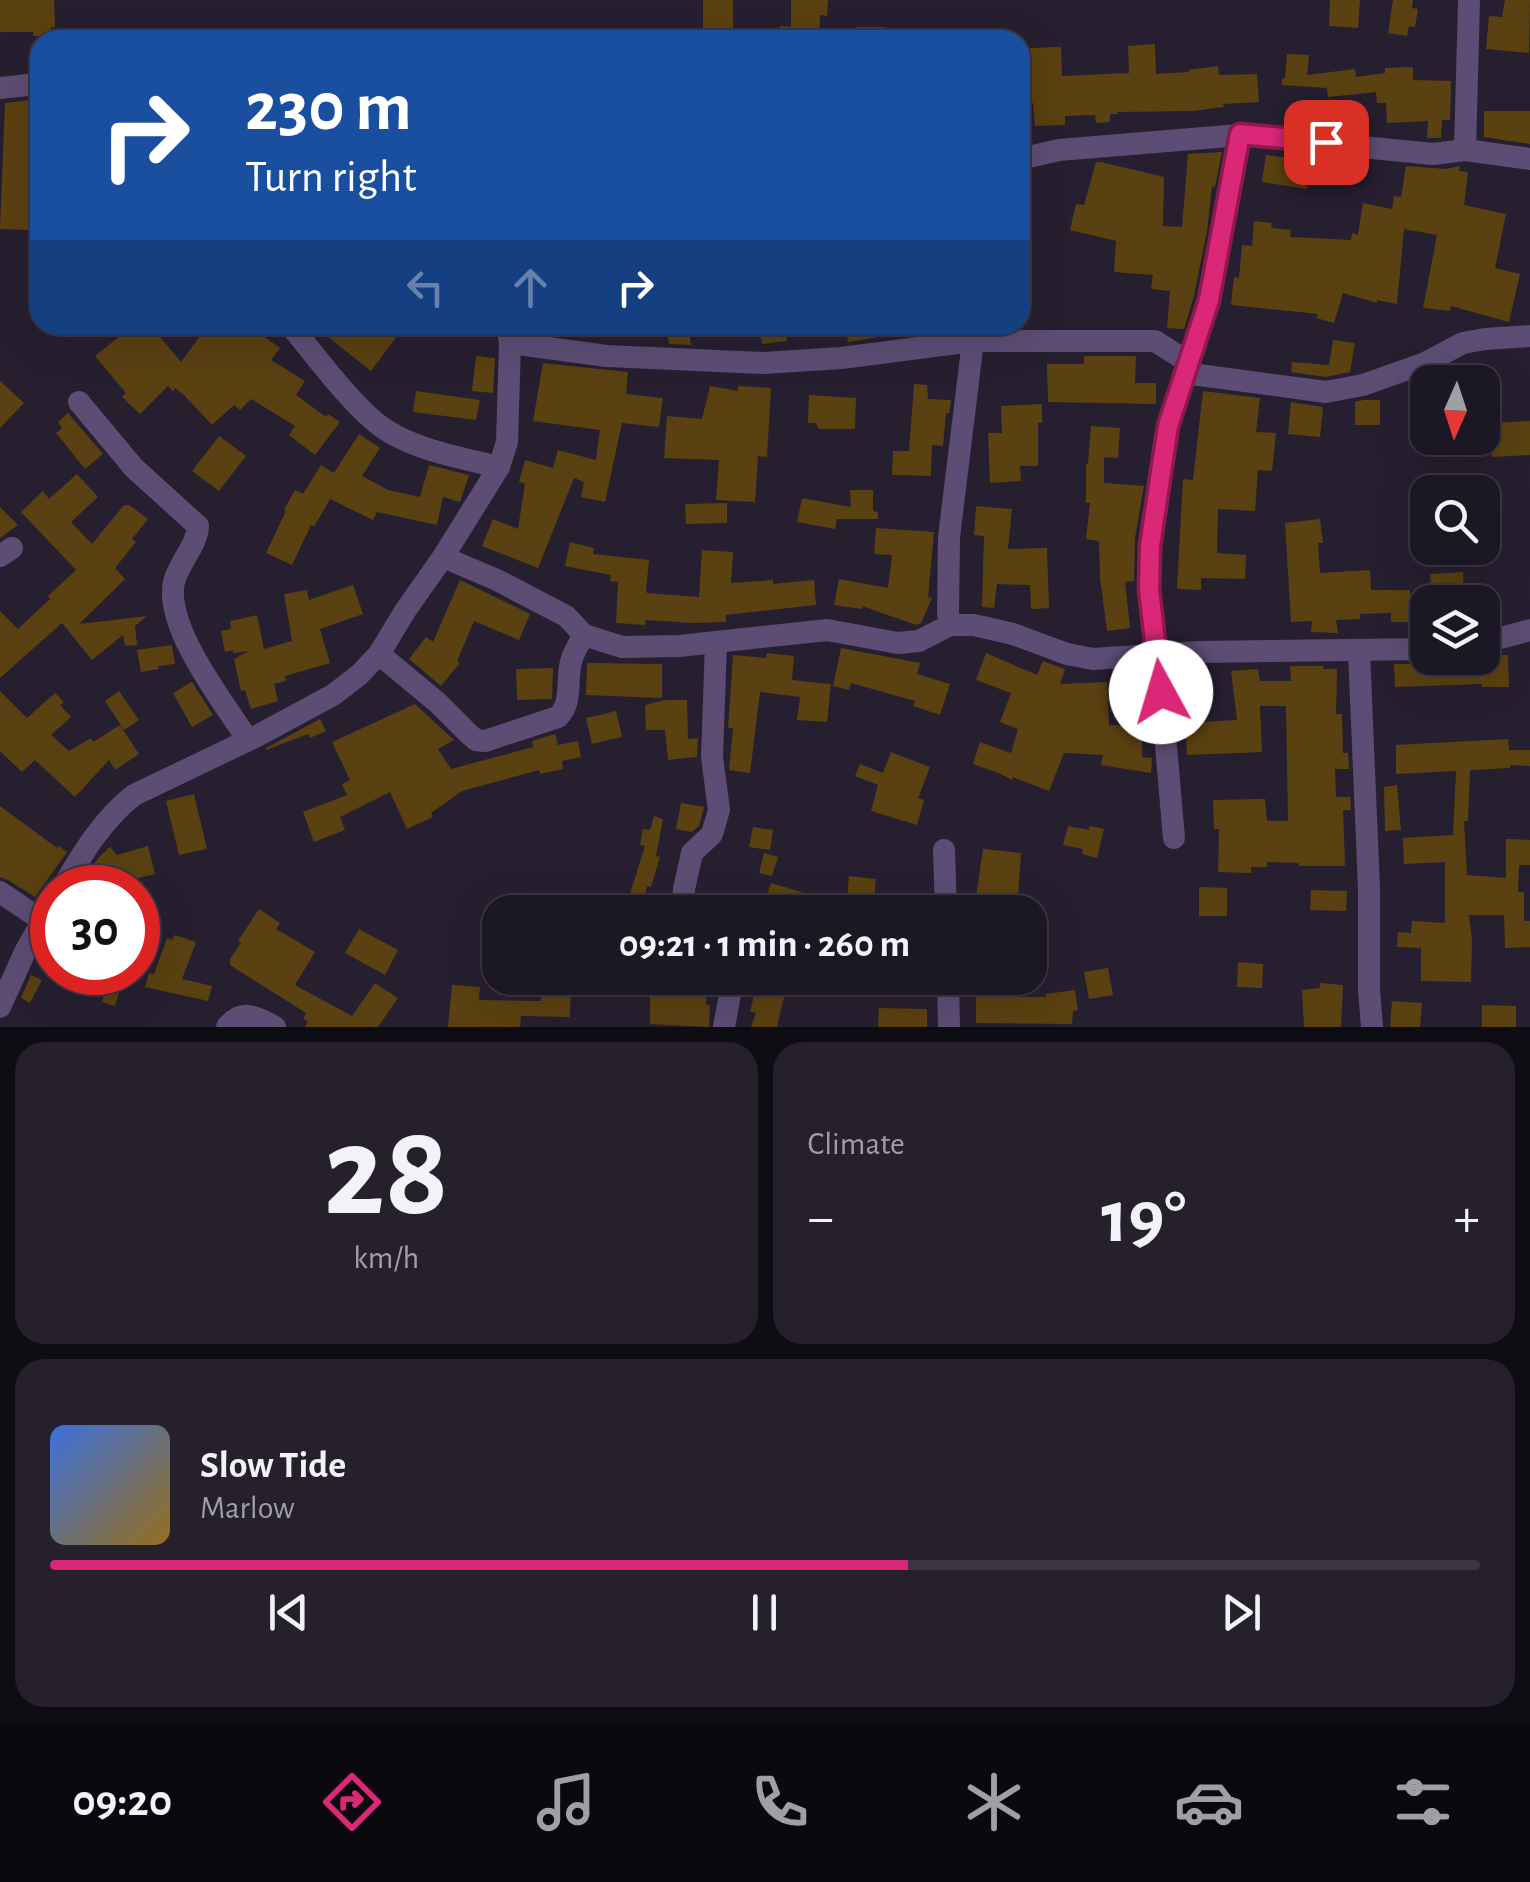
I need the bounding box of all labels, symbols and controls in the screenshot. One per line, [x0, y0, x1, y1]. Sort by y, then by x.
icon: right [80, 70, 210, 200]
text: 230 m [245, 73, 412, 143]
pin [1284, 100, 1369, 185]
icon: arrive [1299, 115, 1354, 170]
text: Turn right [245, 155, 417, 200]
icon: left [398, 260, 453, 315]
icon: ahead [503, 260, 558, 315]
icon: right [608, 260, 663, 315]
north arrow [1410, 365, 1500, 455]
map controls [1410, 365, 1500, 675]
button: search [1410, 475, 1500, 565]
button: layers [1410, 585, 1500, 675]
position arrow [1109, 640, 1213, 744]
speed limit sign: 30 [30, 865, 160, 995]
text: 09:21 · 1 min · 260 m [619, 926, 910, 964]
text: 28 [324, 1109, 449, 1239]
text: Climate [808, 1128, 905, 1160]
text: 19° [1101, 1181, 1186, 1256]
text: − [808, 1191, 834, 1246]
text: + [1454, 1191, 1480, 1246]
text: km/h [353, 1242, 419, 1274]
text: Slow Tide [200, 1447, 346, 1485]
text: Marlow [200, 1492, 295, 1524]
icon: previous [261, 1585, 316, 1640]
icon: pause [737, 1585, 792, 1640]
icon: next [1214, 1585, 1269, 1640]
icon: directions [317, 1767, 387, 1837]
icon: music [531, 1767, 601, 1837]
icon: phone [745, 1767, 815, 1837]
icon: climate [959, 1767, 1029, 1837]
icon: car [1174, 1767, 1244, 1837]
icon: filters [1388, 1767, 1458, 1837]
text: 09:20 [72, 1779, 172, 1824]

